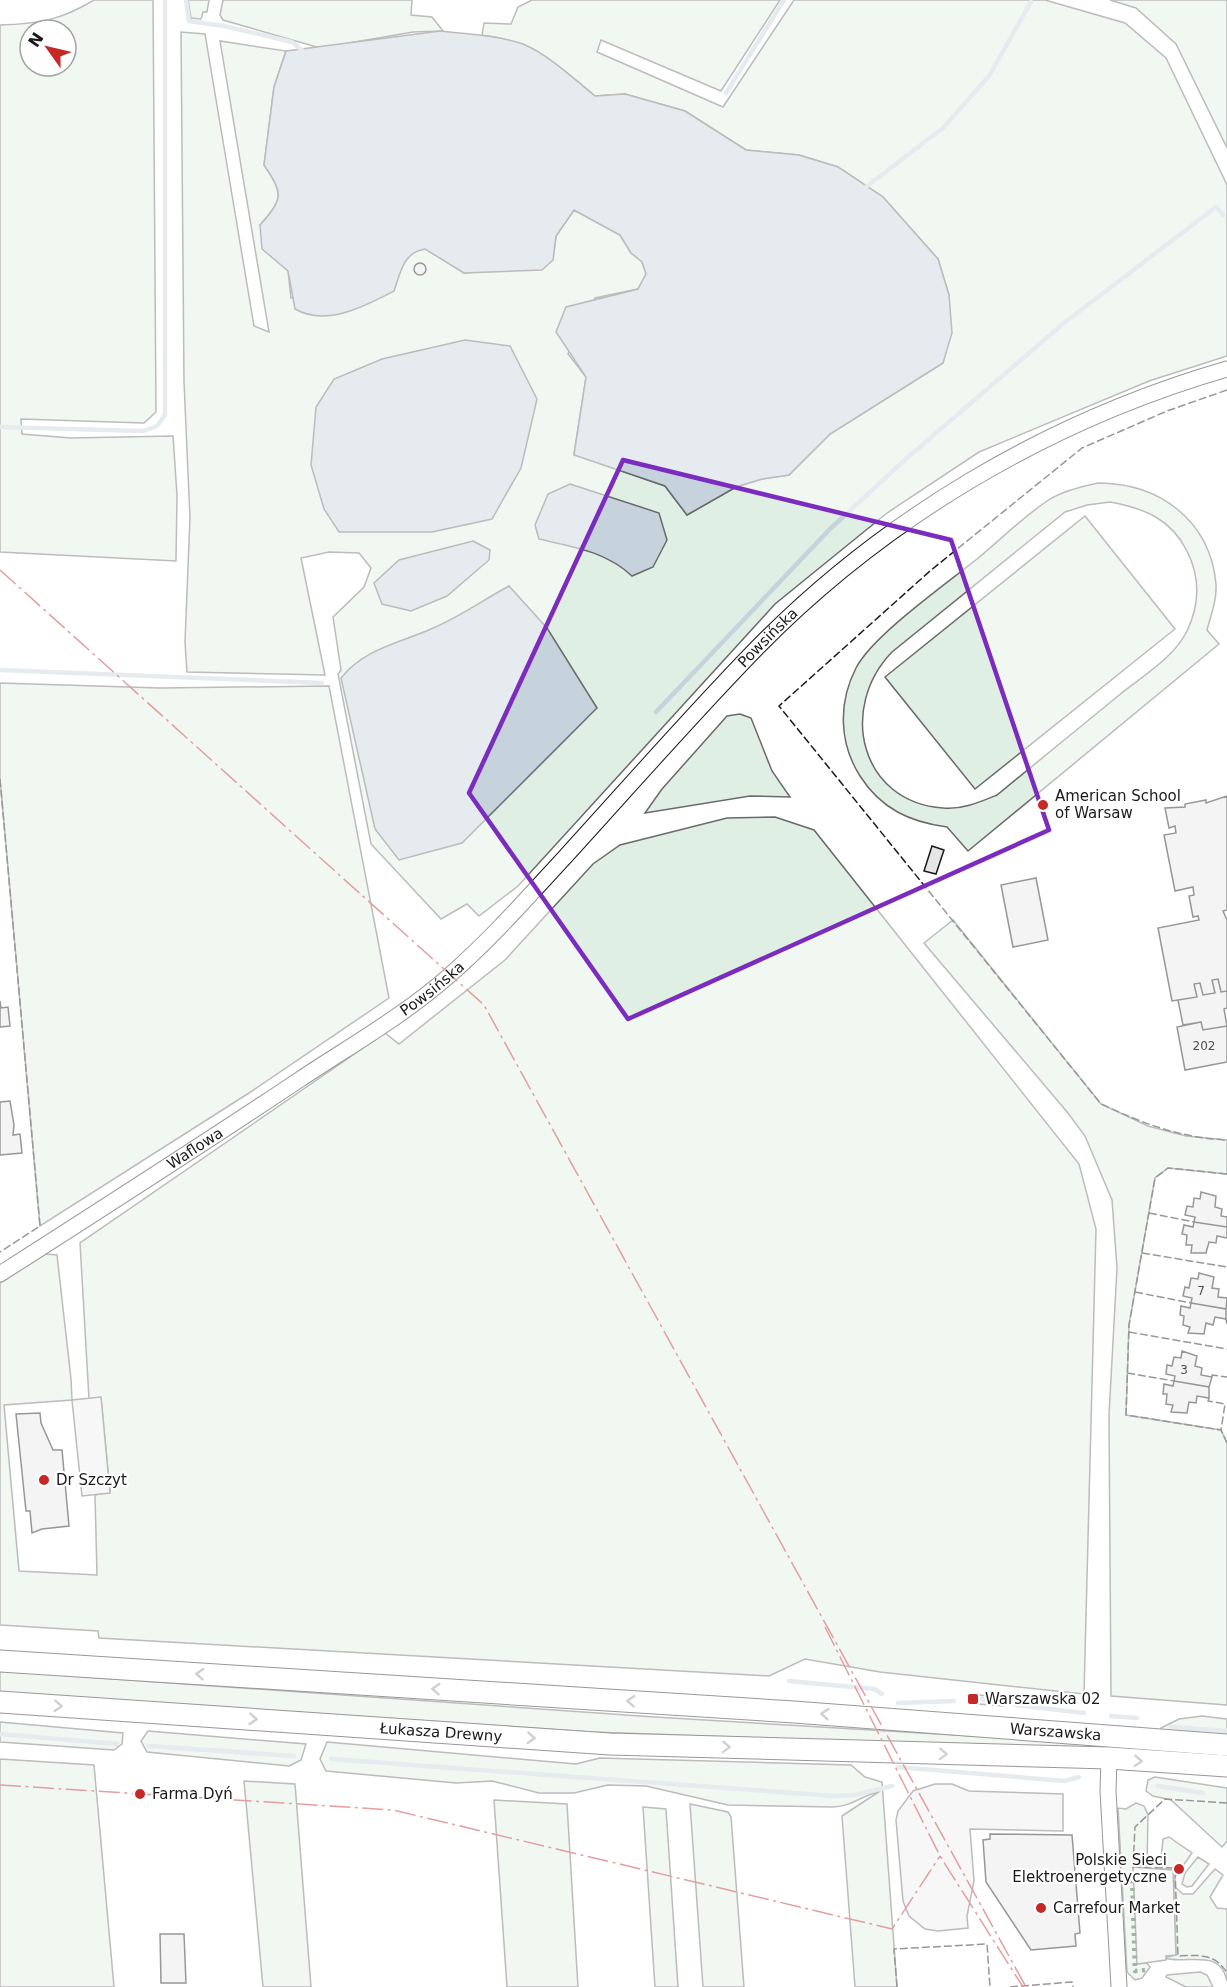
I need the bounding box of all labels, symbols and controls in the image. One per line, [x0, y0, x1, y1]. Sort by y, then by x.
north arrow [18, 18, 78, 78]
text: N [24, 29, 48, 51]
street label: Powsińska [734, 604, 801, 671]
place label: American School of Warsaw [1055, 787, 1181, 822]
marker: American School of Warsaw [1036, 798, 1050, 812]
street label: Powsińska [397, 958, 468, 1020]
house number: 202 [1193, 1039, 1215, 1053]
street label: Waflowa [164, 1124, 226, 1173]
house number: 7 [1197, 1284, 1205, 1298]
house number: 3 [1180, 1363, 1188, 1377]
place label: Dr Szczyt [56, 1471, 127, 1489]
marker: Dr Szczyt [37, 1473, 51, 1487]
one-way arrow [195, 1667, 204, 1680]
one-way arrow [432, 1682, 441, 1695]
place label: Warszawska 02 [985, 1690, 1101, 1708]
marker: Warszawska 02 [966, 1692, 980, 1706]
one-way arrow [626, 1695, 635, 1708]
one-way arrow [54, 1699, 63, 1712]
one-way arrow [821, 1708, 830, 1721]
one-way arrow [248, 1713, 257, 1726]
street label: Łukasza Drewny [378, 1719, 503, 1746]
street label: Warszawska [1009, 1719, 1102, 1744]
one-way arrow [527, 1732, 536, 1745]
one-way arrow [722, 1741, 731, 1754]
one-way arrow [939, 1747, 948, 1760]
one-way arrow [1133, 1754, 1143, 1767]
place label: Farma Dyń [152, 1785, 233, 1803]
marker: Farma Dyń [133, 1787, 147, 1801]
place label: Polskie Sieci Elektroenergetyczne [1012, 1851, 1167, 1886]
marker: Polskie Sieci Elektroenergetyczne [1172, 1862, 1186, 1876]
place label: Carrefour Market [1053, 1899, 1180, 1917]
marker: Carrefour Market [1034, 1901, 1048, 1915]

